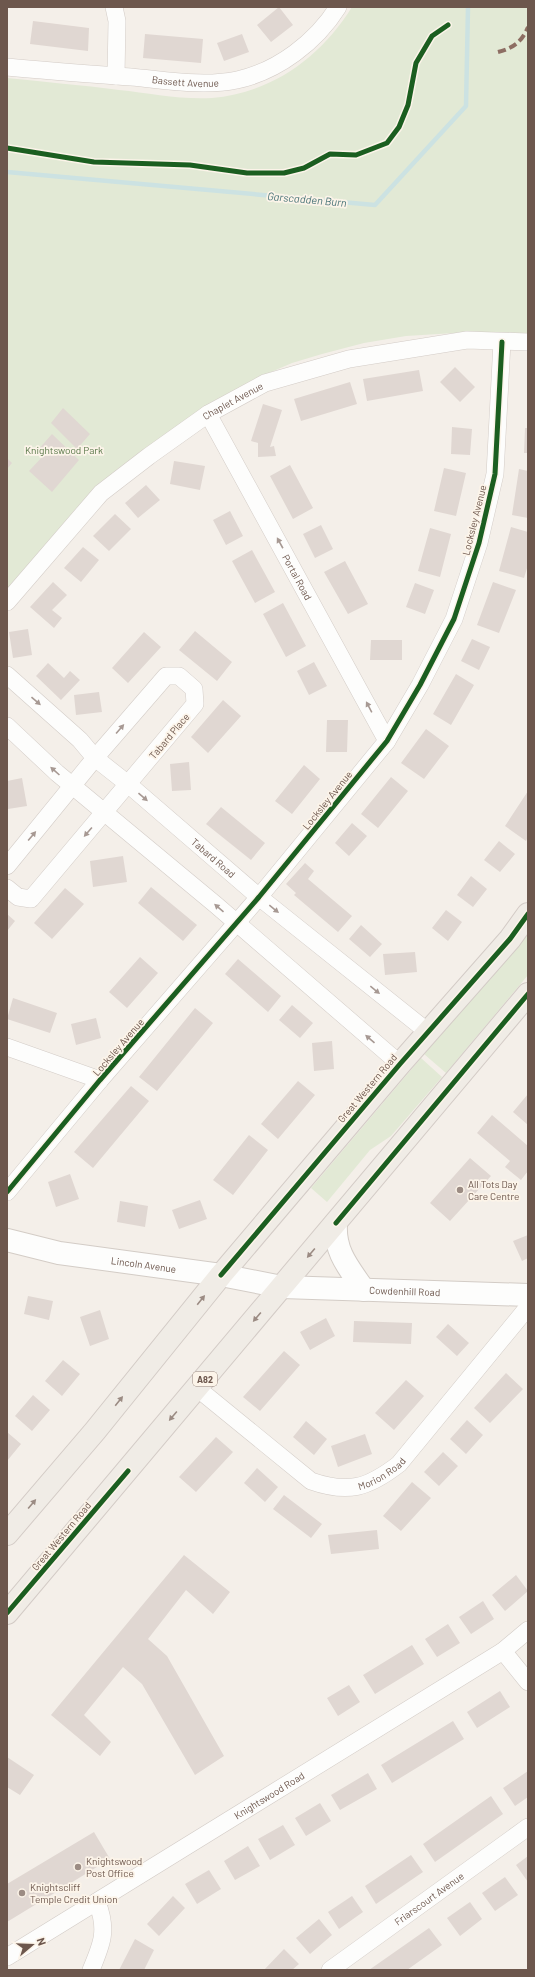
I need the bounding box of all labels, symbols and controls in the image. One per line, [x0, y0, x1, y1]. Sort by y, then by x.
street label: Bassett Avenue [151, 73, 219, 89]
water label: Garscadden Burn [267, 189, 348, 209]
street label: Chaplet Avenue [200, 379, 265, 422]
park label: Knightswood Park [25, 444, 103, 456]
street label: Locksley Avenue [459, 484, 489, 556]
one-way arrow [276, 537, 283, 549]
street label: Portal Road [280, 552, 315, 602]
one-way arrow [31, 697, 42, 706]
one-way arrow [365, 701, 372, 712]
street label: Tabard Place [146, 711, 192, 761]
one-way arrow [116, 724, 125, 734]
one-way arrow [50, 766, 60, 775]
street label: Locksley Avenue [300, 768, 354, 832]
one-way arrow [138, 792, 148, 802]
one-way arrow [84, 827, 93, 838]
one-way arrow [27, 831, 36, 841]
street label: Tabard Road [189, 835, 238, 880]
one-way arrow [214, 903, 224, 913]
one-way arrow [268, 905, 279, 913]
one-way arrow [370, 986, 381, 994]
street label: Locksley Avenue [90, 1016, 146, 1078]
one-way arrow [365, 1034, 375, 1043]
street label: Great Western Road [335, 1051, 399, 1125]
place label: All Tots Day Care Centre [468, 1178, 519, 1202]
marker: All Tots Day Care Centre [455, 1185, 465, 1195]
one-way arrow [306, 1247, 315, 1258]
street label: Lincoln Avenue [110, 1254, 177, 1275]
street label: Cowdenhill Road [369, 1284, 440, 1298]
one-way arrow [196, 1294, 205, 1305]
one-way arrow [252, 1311, 261, 1322]
road number: A82 [193, 1372, 217, 1386]
one-way arrow [115, 1395, 124, 1406]
one-way arrow [169, 1411, 178, 1422]
street label: Morion Road [356, 1455, 408, 1492]
one-way arrow [28, 1499, 37, 1510]
street label: Great Western Road [29, 1499, 93, 1573]
street label: Knightswood Road [232, 1769, 307, 1822]
place label: Knightswood Post Office [86, 1855, 142, 1879]
marker: Knightswood Post Office [73, 1862, 83, 1872]
street label: Friarscourt Avenue [392, 1870, 466, 1928]
place label: Knightscliff Temple Credit Union [30, 1881, 118, 1905]
marker: Knightscliff Temple Credit Union [17, 1888, 27, 1898]
north arrow [12, 1925, 52, 1965]
text: N [35, 1936, 49, 1947]

